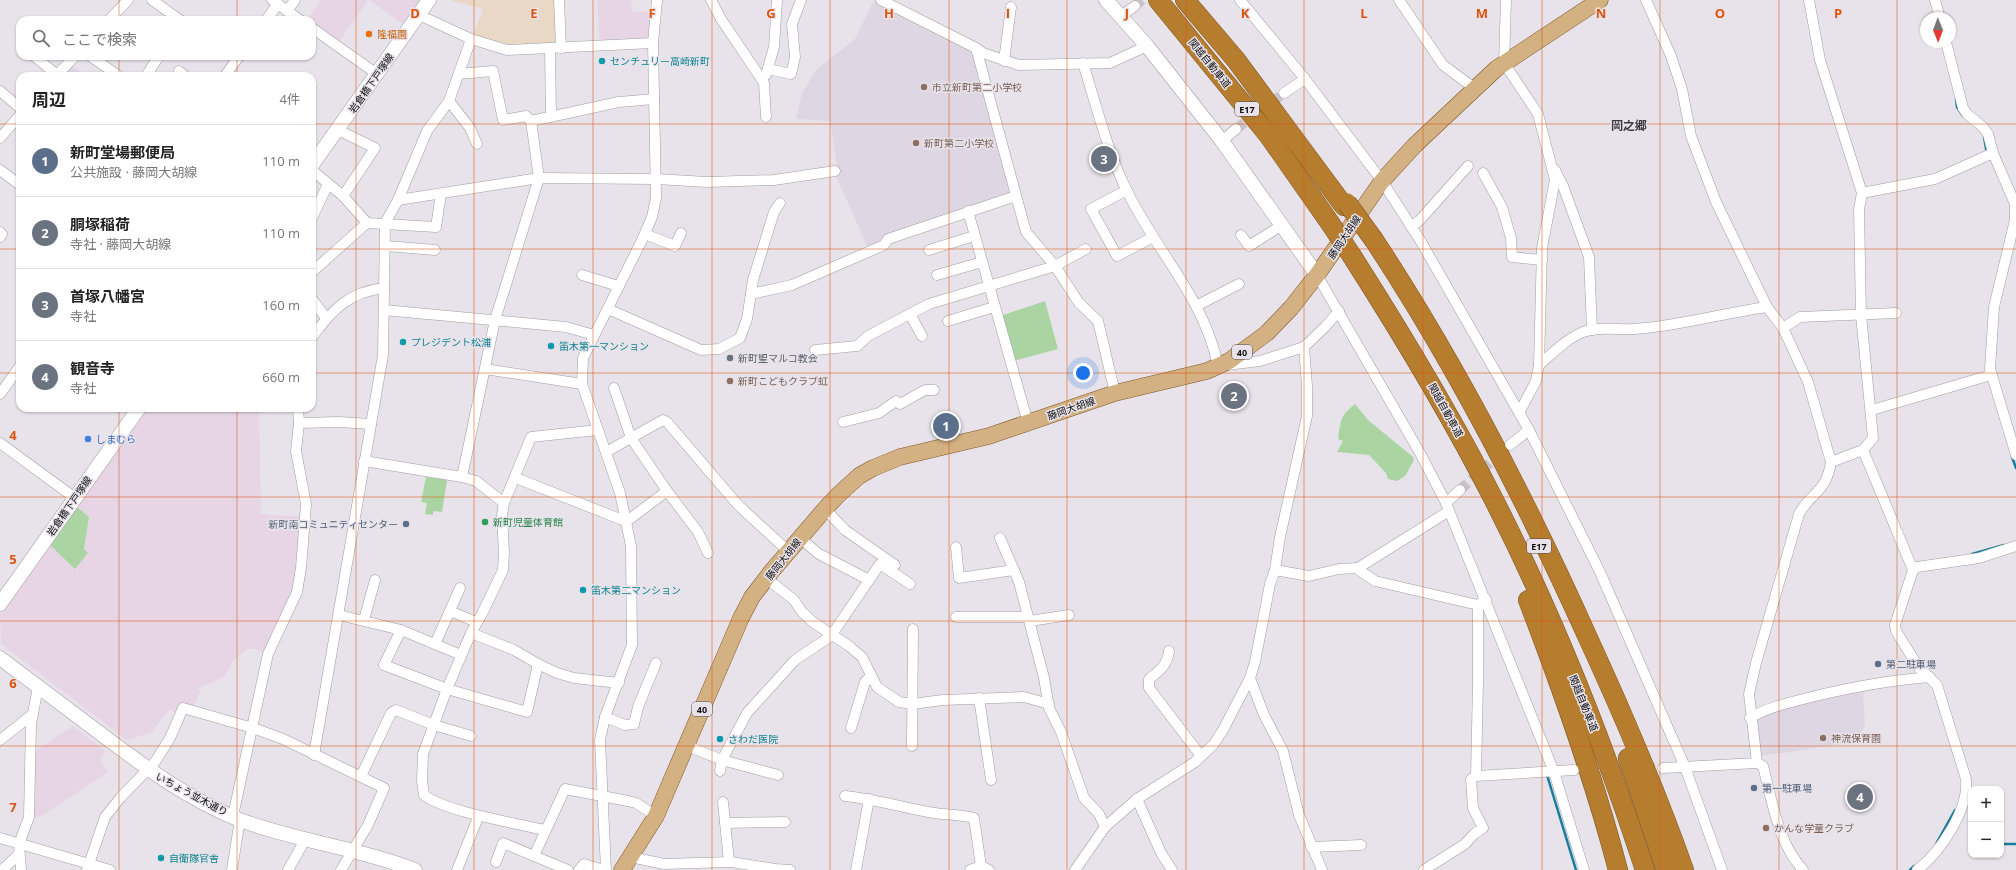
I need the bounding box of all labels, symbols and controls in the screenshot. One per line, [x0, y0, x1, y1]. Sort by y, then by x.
text: D [410, 4, 420, 22]
text: E [530, 4, 538, 22]
text: F [648, 4, 656, 22]
text: G [766, 4, 776, 22]
text: H [884, 4, 894, 22]
text: I [1006, 4, 1010, 22]
text: J [1124, 4, 1129, 22]
text: K [1241, 4, 1250, 22]
text: L [1360, 4, 1368, 22]
text: M [1476, 4, 1488, 22]
text: N [1596, 4, 1606, 22]
text: O [1715, 4, 1725, 22]
text: P [1834, 4, 1842, 22]
north arrow [1920, 12, 1956, 48]
search box [16, 16, 316, 60]
icon: search [30, 27, 52, 49]
place label: 隆福園 [377, 27, 407, 41]
text: ここで検索 [62, 29, 137, 49]
marker: 隆福園 [364, 29, 374, 39]
street label: 関越自動車道 [1186, 35, 1234, 91]
street label: 岩倉橋下戸塚線 [345, 50, 397, 116]
place label: センチュリー高崎新町 [610, 54, 710, 68]
marker: センチュリー高崎新町 [597, 56, 607, 66]
place label: 市立新町第二小学校 [932, 80, 1022, 94]
marker: 市立新町第二小学校 [919, 82, 929, 92]
text: 周辺 [32, 88, 66, 111]
text: 4件 [280, 90, 300, 108]
road number: E17 [1235, 102, 1259, 116]
district label: 岡之郷 [1611, 117, 1647, 134]
place label: 新町第二小学校 [924, 136, 994, 150]
marker: 新町第二小学校 [911, 138, 921, 148]
text: 新町堂場郵便局 [70, 142, 175, 162]
pin: 3 [1091, 144, 1117, 174]
text: 1 [41, 152, 49, 170]
text: 110 m [262, 152, 300, 170]
text: 公共施設 · 藤岡大胡線 [70, 163, 197, 181]
street label: 藤岡大胡線 [1324, 212, 1364, 262]
text: 胴塚稲荷 [70, 214, 130, 234]
text: 2 [41, 224, 49, 242]
text: 110 m [262, 224, 300, 242]
text: 寺社 · 藤岡大胡線 [70, 235, 171, 253]
text: 首塚八幡宮 [70, 286, 145, 306]
text: 3 [41, 296, 49, 314]
text: 160 m [262, 296, 300, 314]
text: 寺社 [70, 307, 96, 325]
place label: プレジデント松浦 [411, 335, 491, 349]
marker: プレジデント松浦 [398, 337, 408, 347]
place label: 笛木第一マンション [559, 339, 649, 353]
marker: 笛木第一マンション [546, 341, 556, 351]
road number: 40 [1232, 345, 1252, 359]
place label: 新町聖マルコ教会 [738, 351, 818, 365]
marker: 新町聖マルコ教会 [725, 353, 735, 363]
text: 観音寺 [70, 358, 115, 378]
your location [1073, 363, 1093, 383]
text: 4 [41, 368, 49, 386]
text: 660 m [262, 368, 300, 386]
place label: 新町こどもクラブ虹 [738, 374, 828, 388]
marker: 新町こどもクラブ虹 [725, 376, 735, 386]
text: 寺社 [70, 379, 96, 397]
street label: 関越自動車道 [1425, 380, 1467, 440]
pin: 2 [1221, 381, 1247, 411]
street label: 藤岡大胡線 [1045, 393, 1097, 423]
pin: 1 [933, 411, 959, 441]
text: 4 [9, 426, 17, 444]
place label: しまむら [96, 432, 136, 446]
marker: しまむら [83, 434, 93, 444]
street label: 岩倉橋下戸塚線 [43, 473, 95, 539]
place label: 新町児童体育館 [493, 515, 563, 529]
place label: 新町南コミュニティセンター [269, 517, 398, 531]
marker: 新町児童体育館 [480, 517, 490, 527]
marker: 新町南コミュニティセンター [401, 519, 411, 529]
street label: 藤岡大胡線 [762, 535, 804, 583]
road number: E17 [1527, 539, 1551, 553]
text: 5 [9, 550, 17, 568]
place label: 笛木第二マンション [591, 583, 681, 597]
marker: 笛木第二マンション [578, 585, 588, 595]
place label: 第二駐車場 [1886, 657, 1936, 671]
marker: 第二駐車場 [1873, 659, 1883, 669]
street label: 関越自動車道 [1566, 673, 1602, 733]
text: 6 [9, 674, 17, 692]
road number: 40 [692, 702, 712, 716]
place label: 神流保育園 [1831, 731, 1881, 745]
place label: さわだ医院 [728, 732, 778, 746]
marker: 神流保育園 [1818, 733, 1828, 743]
marker: さわだ医院 [715, 734, 725, 744]
street label: いちょう並木通り [153, 769, 231, 819]
place label: 第一駐車場 [1762, 781, 1812, 795]
pin: 4 [1847, 782, 1873, 812]
marker: 第一駐車場 [1749, 783, 1759, 793]
map controls [1968, 786, 2004, 858]
button: + [1968, 786, 2004, 822]
text: 7 [9, 798, 17, 816]
place label: かんな学童クラブ [1774, 821, 1854, 835]
button: − [1968, 822, 2004, 858]
marker: かんな学童クラブ [1761, 823, 1771, 833]
place label: 自衛隊官舎 [169, 851, 219, 865]
marker: 自衛隊官舎 [156, 853, 166, 863]

